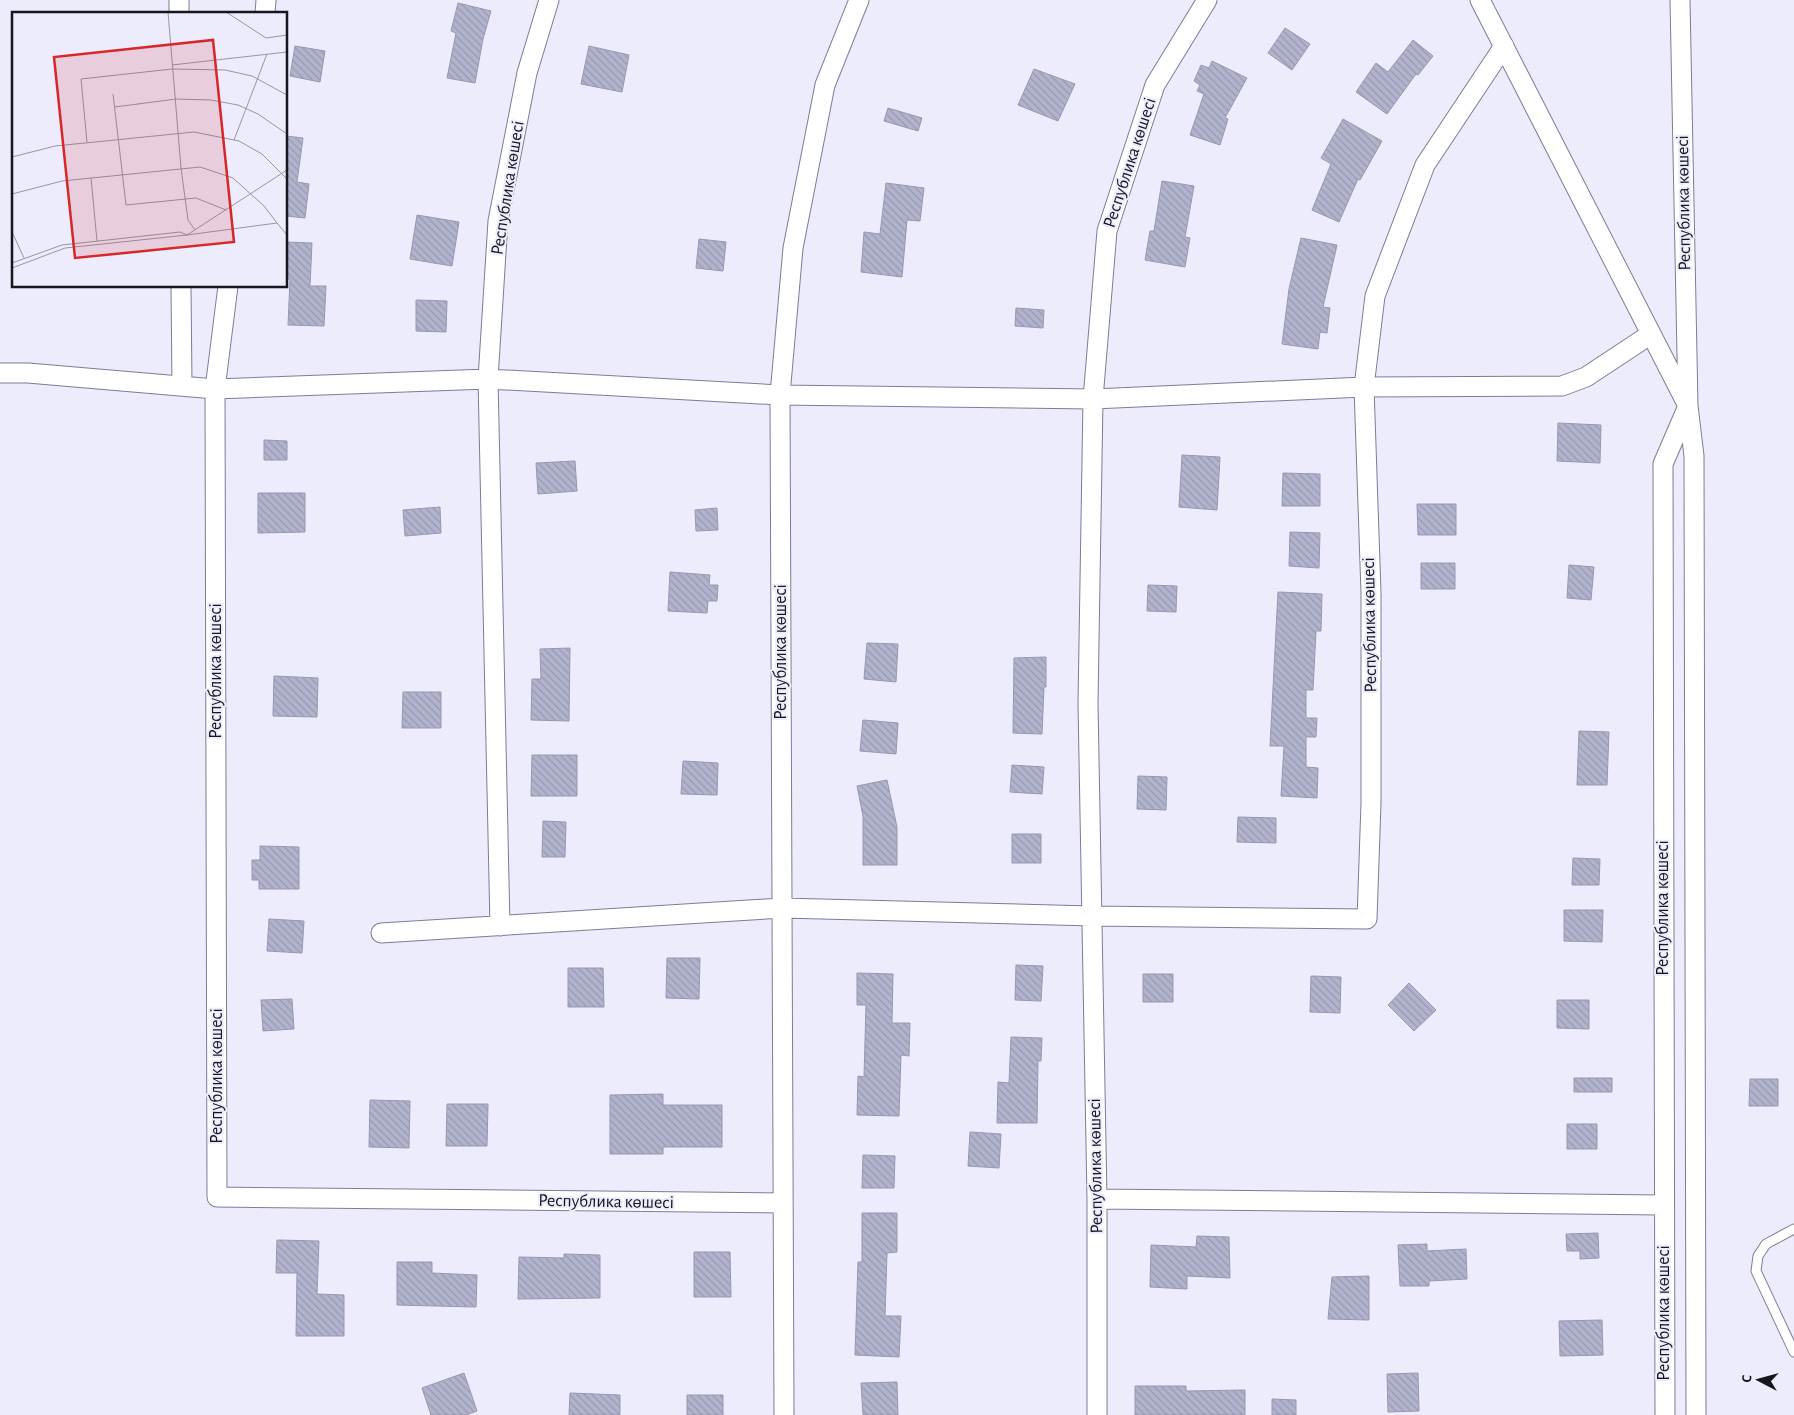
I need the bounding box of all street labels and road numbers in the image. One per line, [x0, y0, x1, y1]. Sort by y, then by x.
street label: Республика көшесі [1100, 95, 1160, 230]
street label: Республика көшесі [488, 119, 528, 256]
street label: Республика көшесі [1673, 135, 1694, 271]
street label: Республика көшесі [1359, 557, 1380, 693]
street label: Республика көшесі [771, 584, 790, 720]
street label: Республика көшесі [206, 603, 225, 739]
street label: Республика көшесі [1653, 840, 1672, 976]
street label: Республика көшесі [207, 1008, 226, 1144]
street label: Республика көшесі [1085, 1098, 1106, 1234]
street label: Республика көшесі [538, 1191, 674, 1212]
street label: Республика көшесі [1654, 1245, 1673, 1381]

